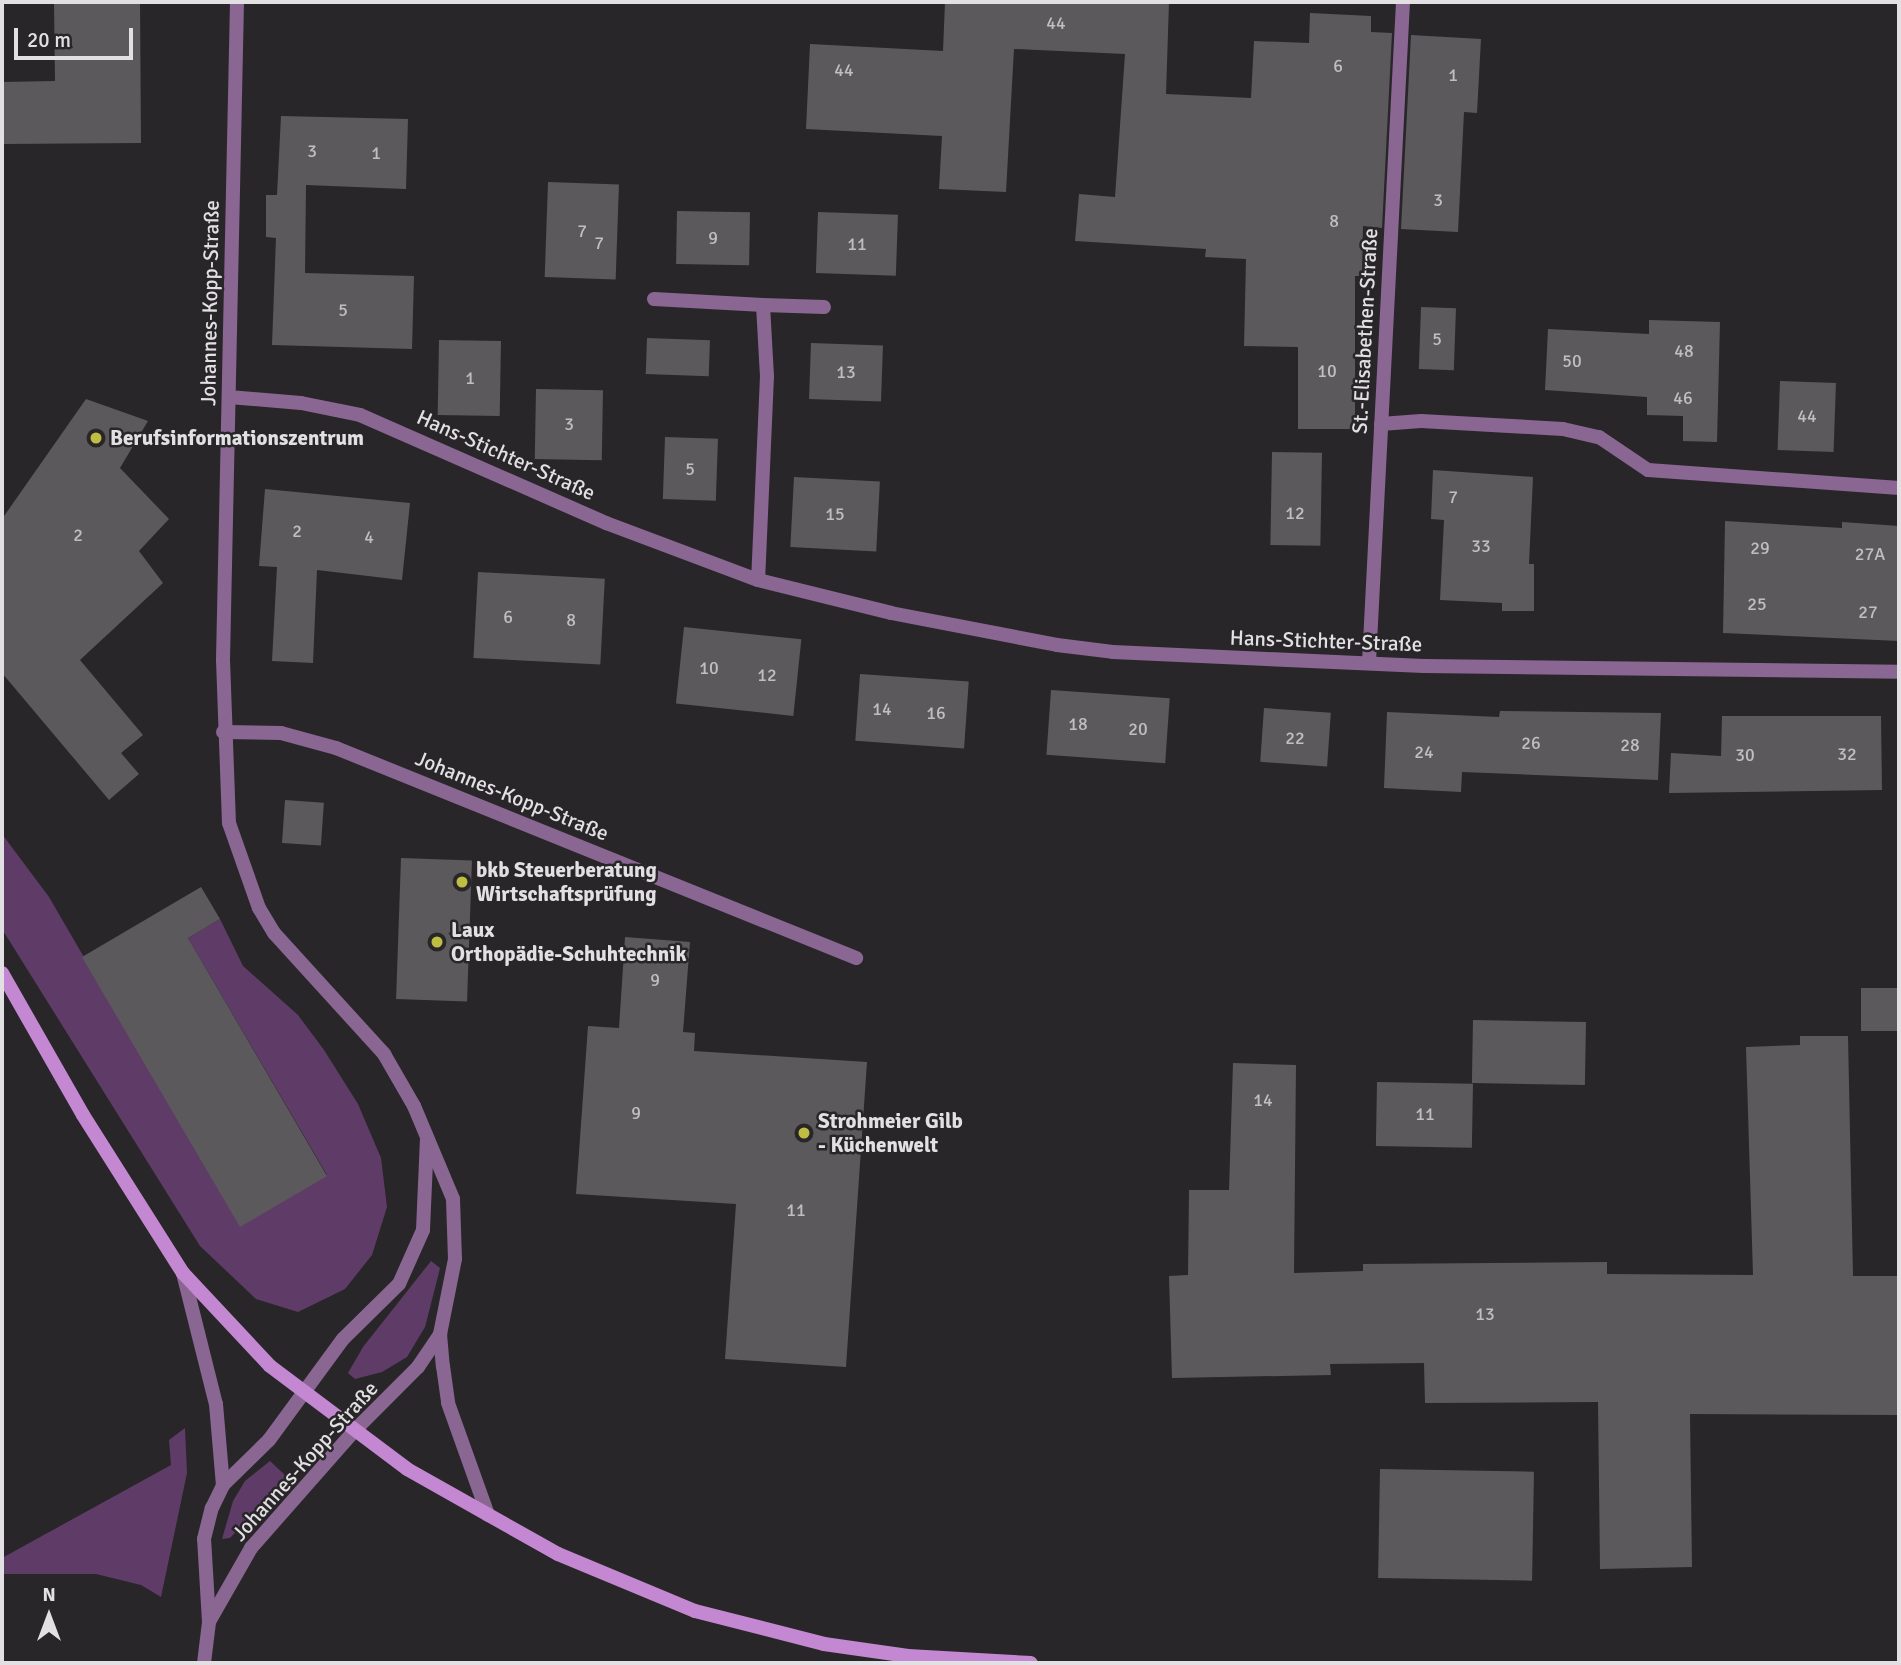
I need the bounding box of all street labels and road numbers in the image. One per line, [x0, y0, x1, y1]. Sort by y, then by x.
street label: Johannes-Kopp-Straße [196, 200, 224, 406]
street label: St.-Elisabethen-Straße [1347, 227, 1383, 435]
street label: Hans-Stichter-Straße [413, 404, 599, 506]
street label: Hans-Stichter-Straße [1229, 625, 1423, 657]
street label: Johannes-Kopp-Straße [412, 746, 612, 846]
street label: Johannes-Kopp-Straße [227, 1376, 383, 1546]

